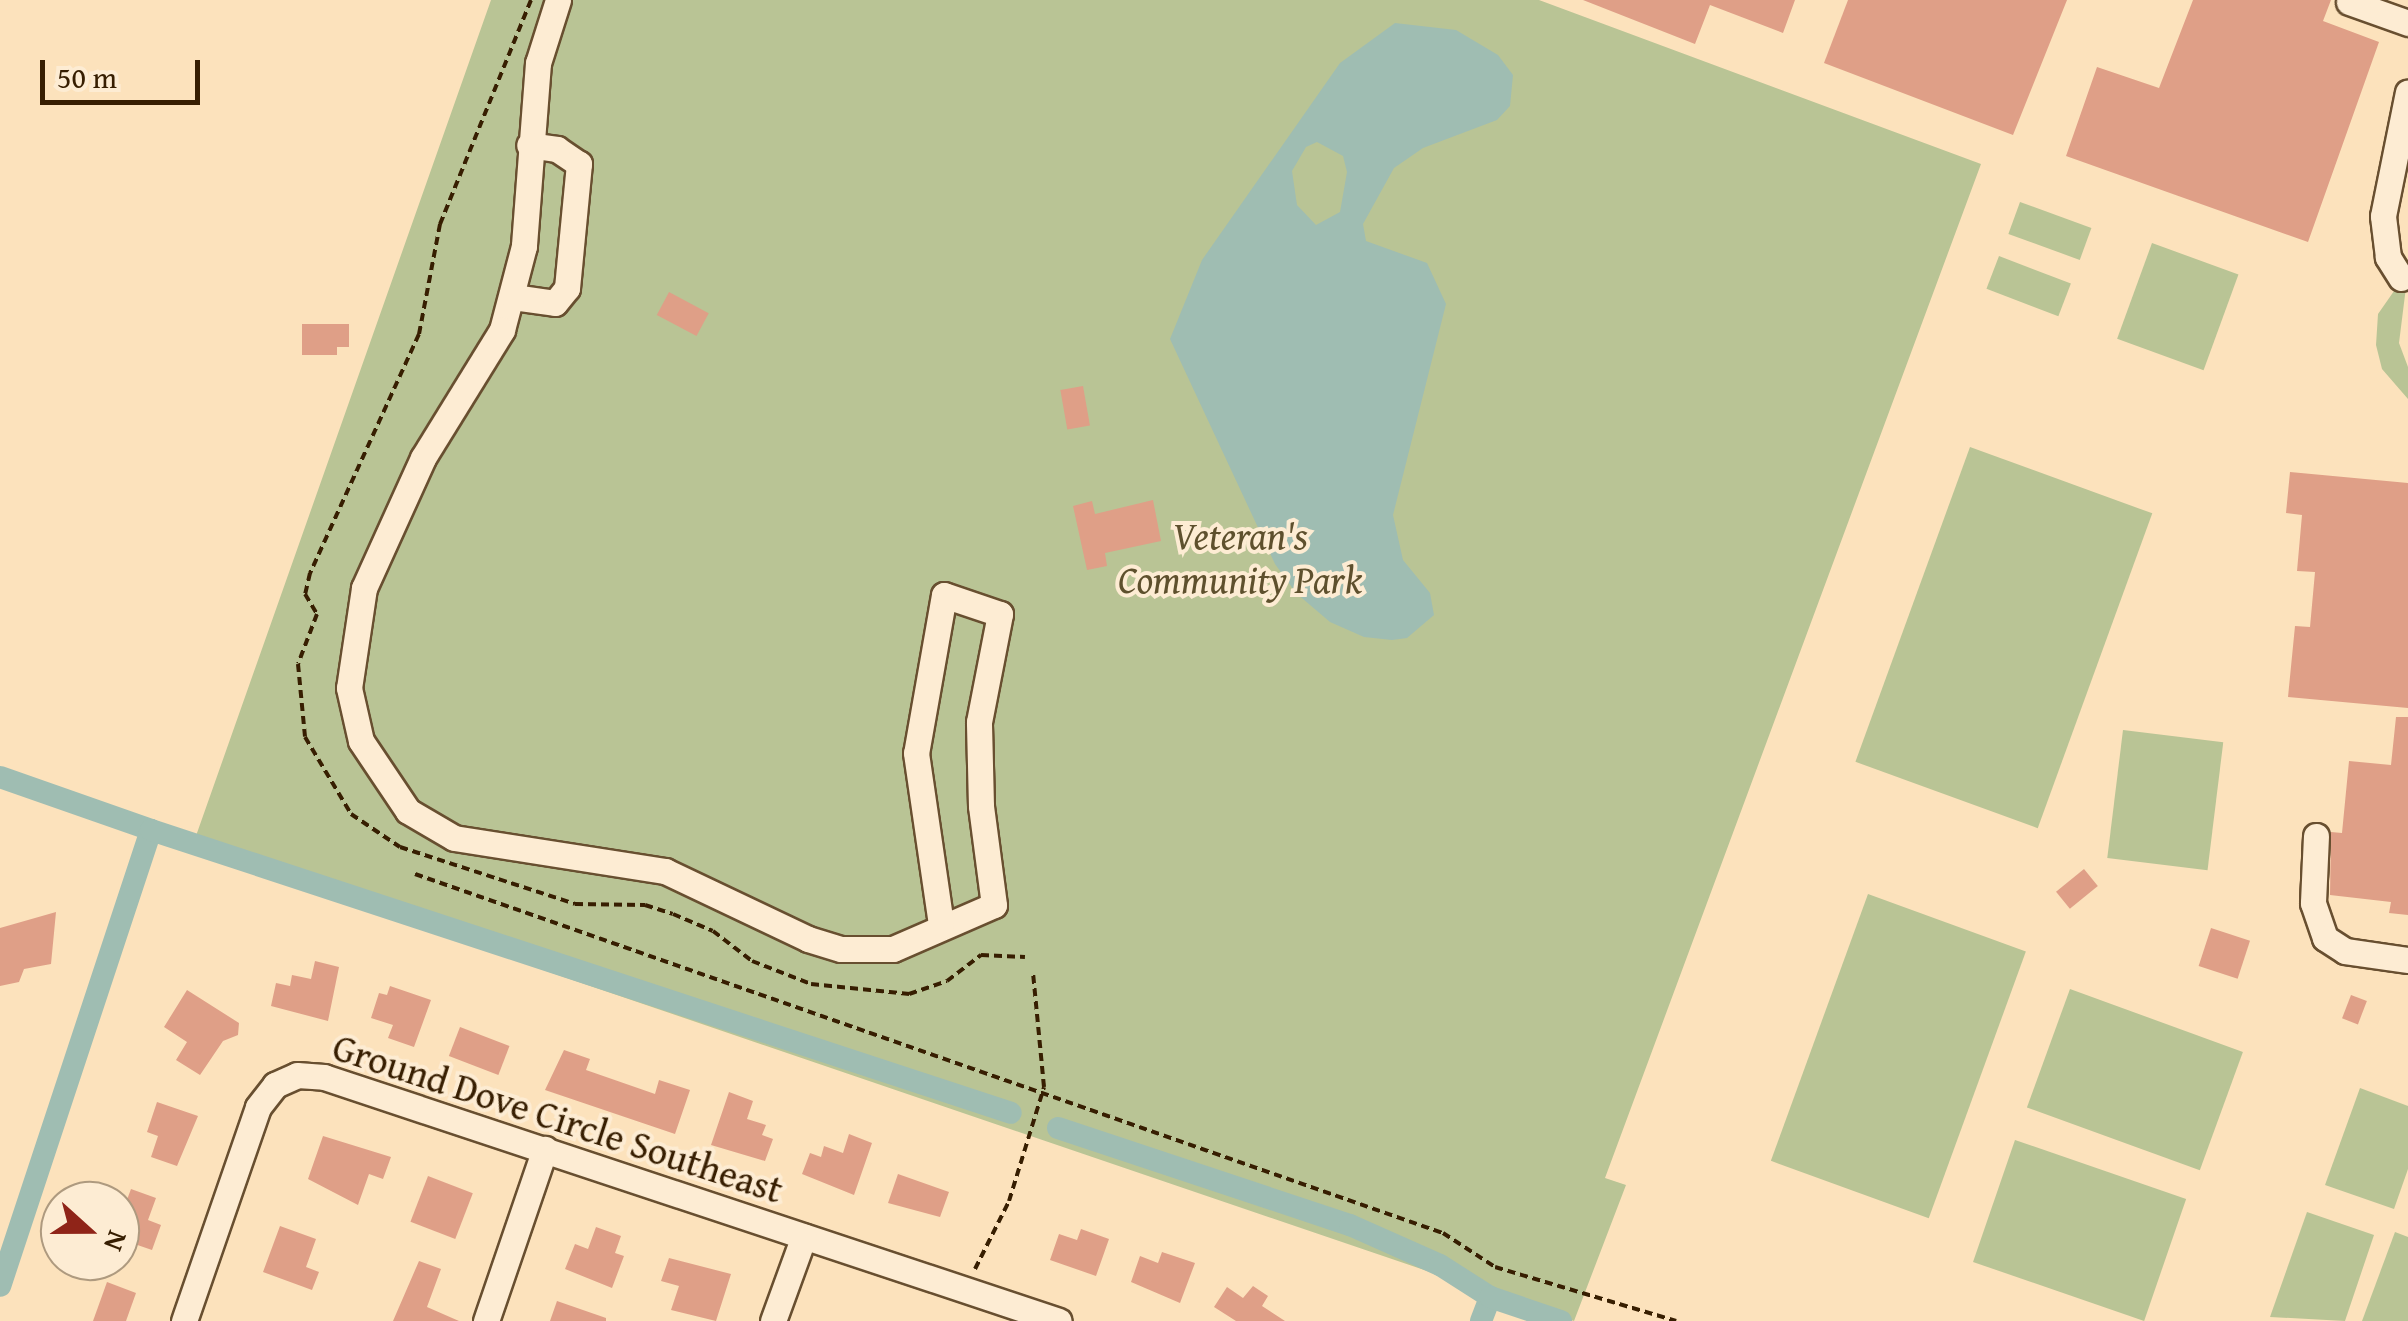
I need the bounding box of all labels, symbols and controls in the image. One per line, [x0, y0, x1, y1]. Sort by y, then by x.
scale bar [45, 40, 205, 102]
text: 50 m [57, 55, 117, 99]
park label: Veteran's Community Park [1118, 513, 1362, 602]
street label: Ground Dove Circle Southeast [327, 1024, 789, 1212]
north arrow [40, 1181, 140, 1281]
text: N [94, 1225, 139, 1257]

